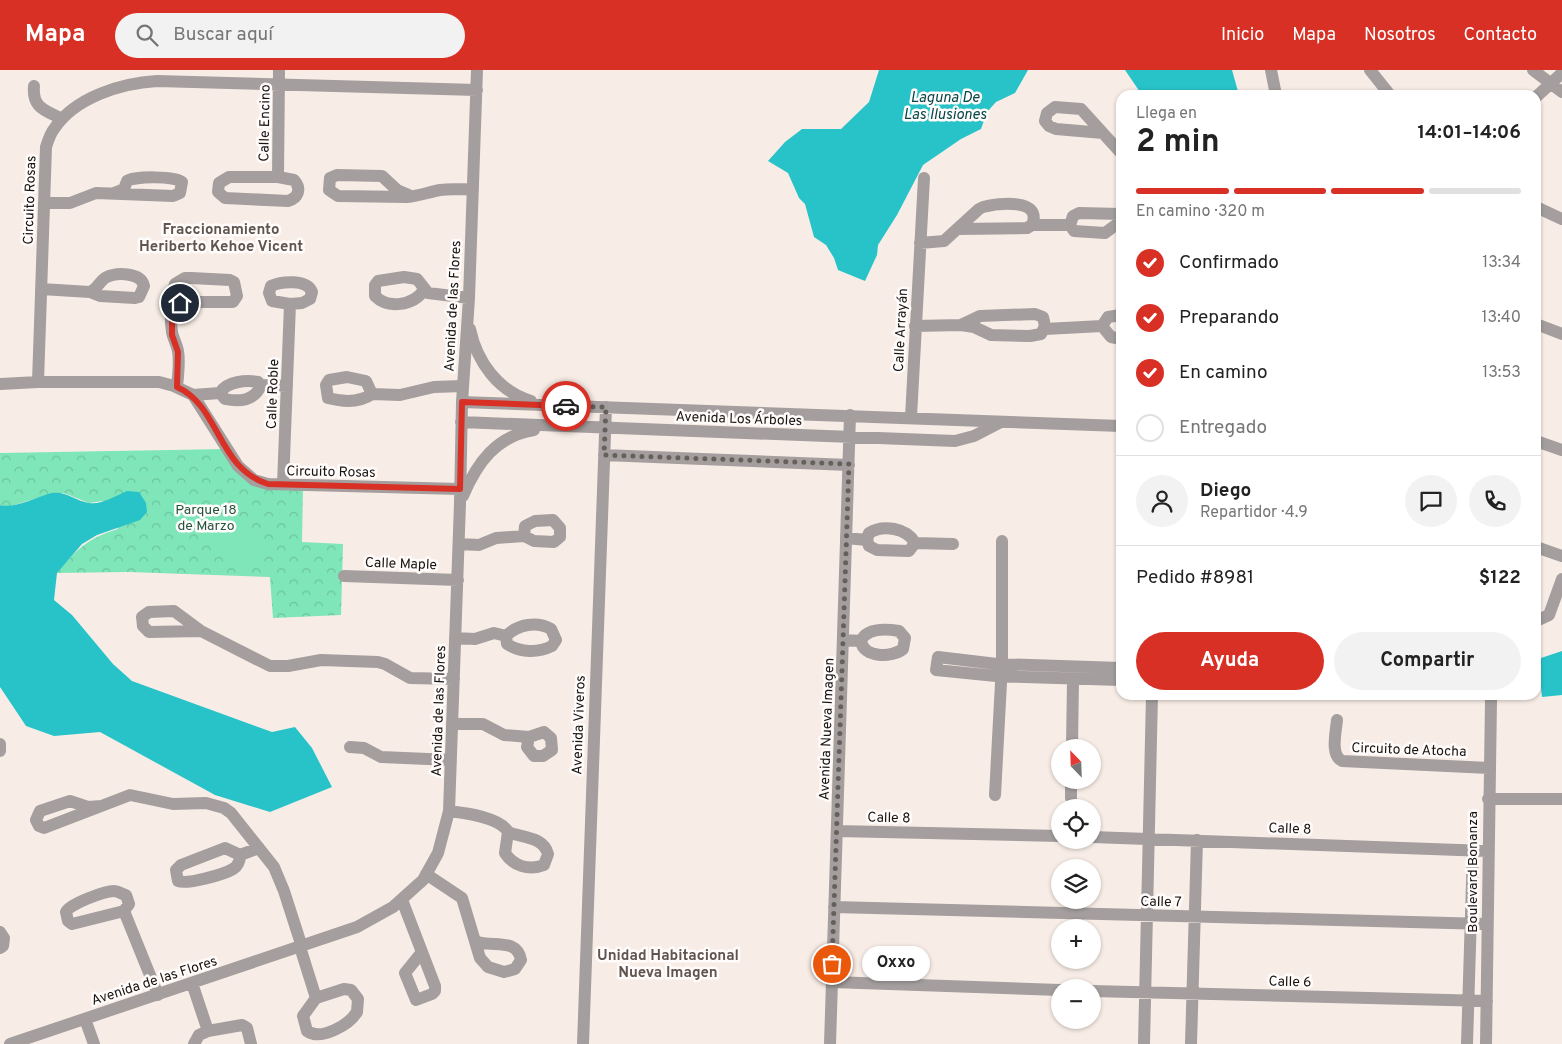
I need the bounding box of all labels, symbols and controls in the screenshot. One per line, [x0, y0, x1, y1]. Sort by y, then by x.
search box [115, 13, 465, 58]
text: Mapa [25, 20, 85, 50]
icon: search [133, 21, 161, 49]
text: Buscar aquí [173, 23, 273, 47]
text: Inicio [1221, 24, 1264, 47]
text: Mapa [1292, 24, 1336, 47]
text: Nosotros [1364, 24, 1436, 47]
text: Contacto [1464, 24, 1537, 47]
street label: Calle Encino [256, 84, 275, 162]
water label: Laguna De Las Ilusiones [904, 89, 987, 125]
text: Llega en [1136, 104, 1197, 124]
text: 14:01–14:06 [1417, 121, 1521, 145]
text: 2 min [1136, 123, 1220, 163]
street label: Circuito Rosas [20, 155, 41, 245]
text: En camino · 320 m [1136, 202, 1265, 222]
district label: Fraccionamiento Heriberto Kehoe Vicent [139, 221, 303, 257]
street label: Avenida de las Flores [442, 240, 465, 372]
icon: check [1136, 249, 1164, 277]
text: Confirmado [1179, 251, 1279, 275]
text: 13:34 [1482, 253, 1521, 273]
pin [159, 282, 201, 324]
street label: Calle Arrayán [891, 288, 912, 372]
icon: home [166, 289, 194, 317]
icon: check [1136, 304, 1164, 332]
text: Preparando [1179, 306, 1279, 330]
text: 13:40 [1482, 308, 1521, 328]
street label: Calle Roble [264, 359, 283, 430]
icon: check [1136, 359, 1164, 387]
text: En camino [1179, 361, 1268, 385]
text: 13:53 [1482, 363, 1521, 383]
courier [541, 381, 591, 431]
icon: car [552, 392, 580, 420]
street label: Avenida Los Árboles [675, 408, 803, 430]
text: Entregado [1179, 416, 1267, 440]
street label: Circuito Rosas [286, 463, 376, 482]
button: person [1136, 475, 1188, 527]
button: chat [1405, 475, 1457, 527]
button: phone [1469, 475, 1521, 527]
text: Diego [1200, 479, 1251, 503]
park label: Parque 18 de Marzo [175, 502, 237, 535]
text: Repartidor · 4.9 [1200, 503, 1308, 523]
street label: Calle Maple [365, 555, 437, 574]
text: Pedido #8981 [1136, 566, 1254, 590]
text: $122 [1479, 566, 1521, 590]
button: Ayuda [1136, 632, 1324, 690]
button: Compartir [1334, 632, 1521, 690]
street label: Avenida de las Flores [429, 645, 450, 777]
street label: Avenida Nueva Imagen [817, 657, 838, 801]
street label: Avenida Viveros [569, 675, 590, 775]
north arrow [1051, 739, 1101, 789]
map controls [1051, 739, 1101, 1029]
street label: Circuito de Atocha [1351, 740, 1467, 761]
button: locate [1051, 799, 1101, 849]
street label: Calle 8 [867, 810, 911, 827]
street label: Boulevard Bonanza [1465, 811, 1482, 933]
street label: Calle 8 [1268, 820, 1312, 839]
button: layers [1051, 859, 1101, 909]
street label: Calle 7 [1140, 894, 1182, 911]
button: + [1051, 919, 1101, 969]
pin [811, 943, 853, 985]
callout: Oxxo [862, 946, 930, 982]
district label: Unidad Habitacional Nueva Imagen [597, 947, 739, 983]
icon: bag [818, 950, 846, 978]
street label: Avenida de las Flores [89, 953, 220, 1010]
text: Oxxo [877, 953, 915, 973]
street label: Calle 6 [1268, 974, 1312, 991]
button: − [1051, 979, 1101, 1029]

